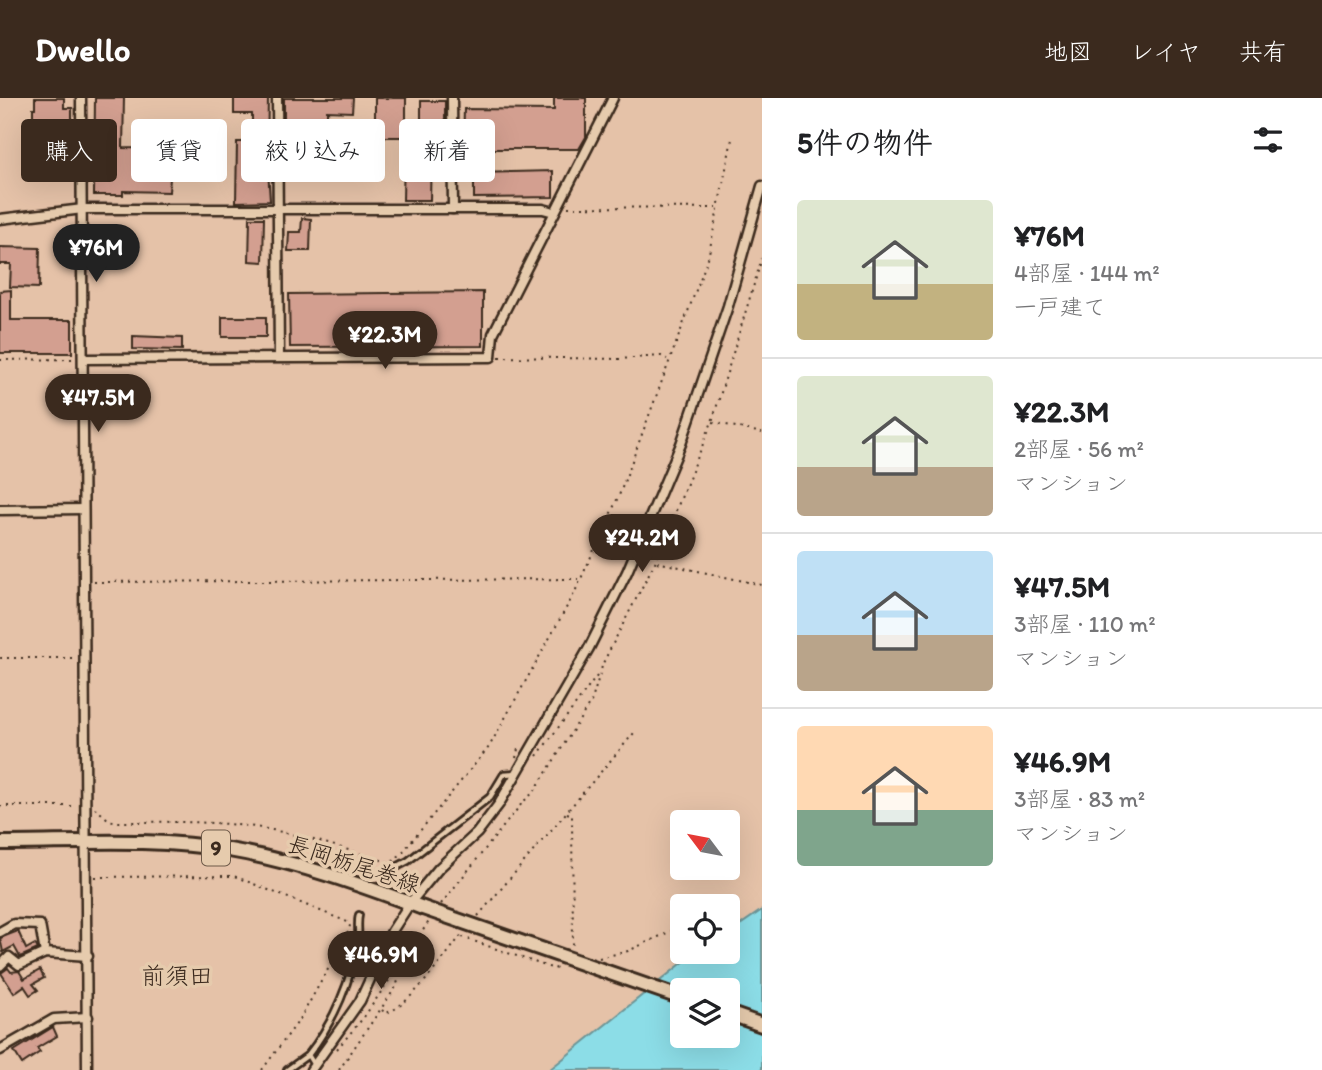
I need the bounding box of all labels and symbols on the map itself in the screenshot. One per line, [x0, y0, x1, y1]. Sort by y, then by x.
pin: ¥76M [55, 225, 137, 284]
pin: ¥22.3M [328, 312, 442, 371]
pin: ¥47.5M [41, 374, 155, 434]
pin: ¥24.2M [585, 514, 699, 574]
north arrow [670, 810, 740, 880]
street label: 長岡栃尾巻線 [284, 829, 424, 899]
road number: 9 [202, 830, 230, 866]
pin: ¥46.9M [324, 932, 438, 991]
district label: 前須田 [141, 961, 213, 990]

